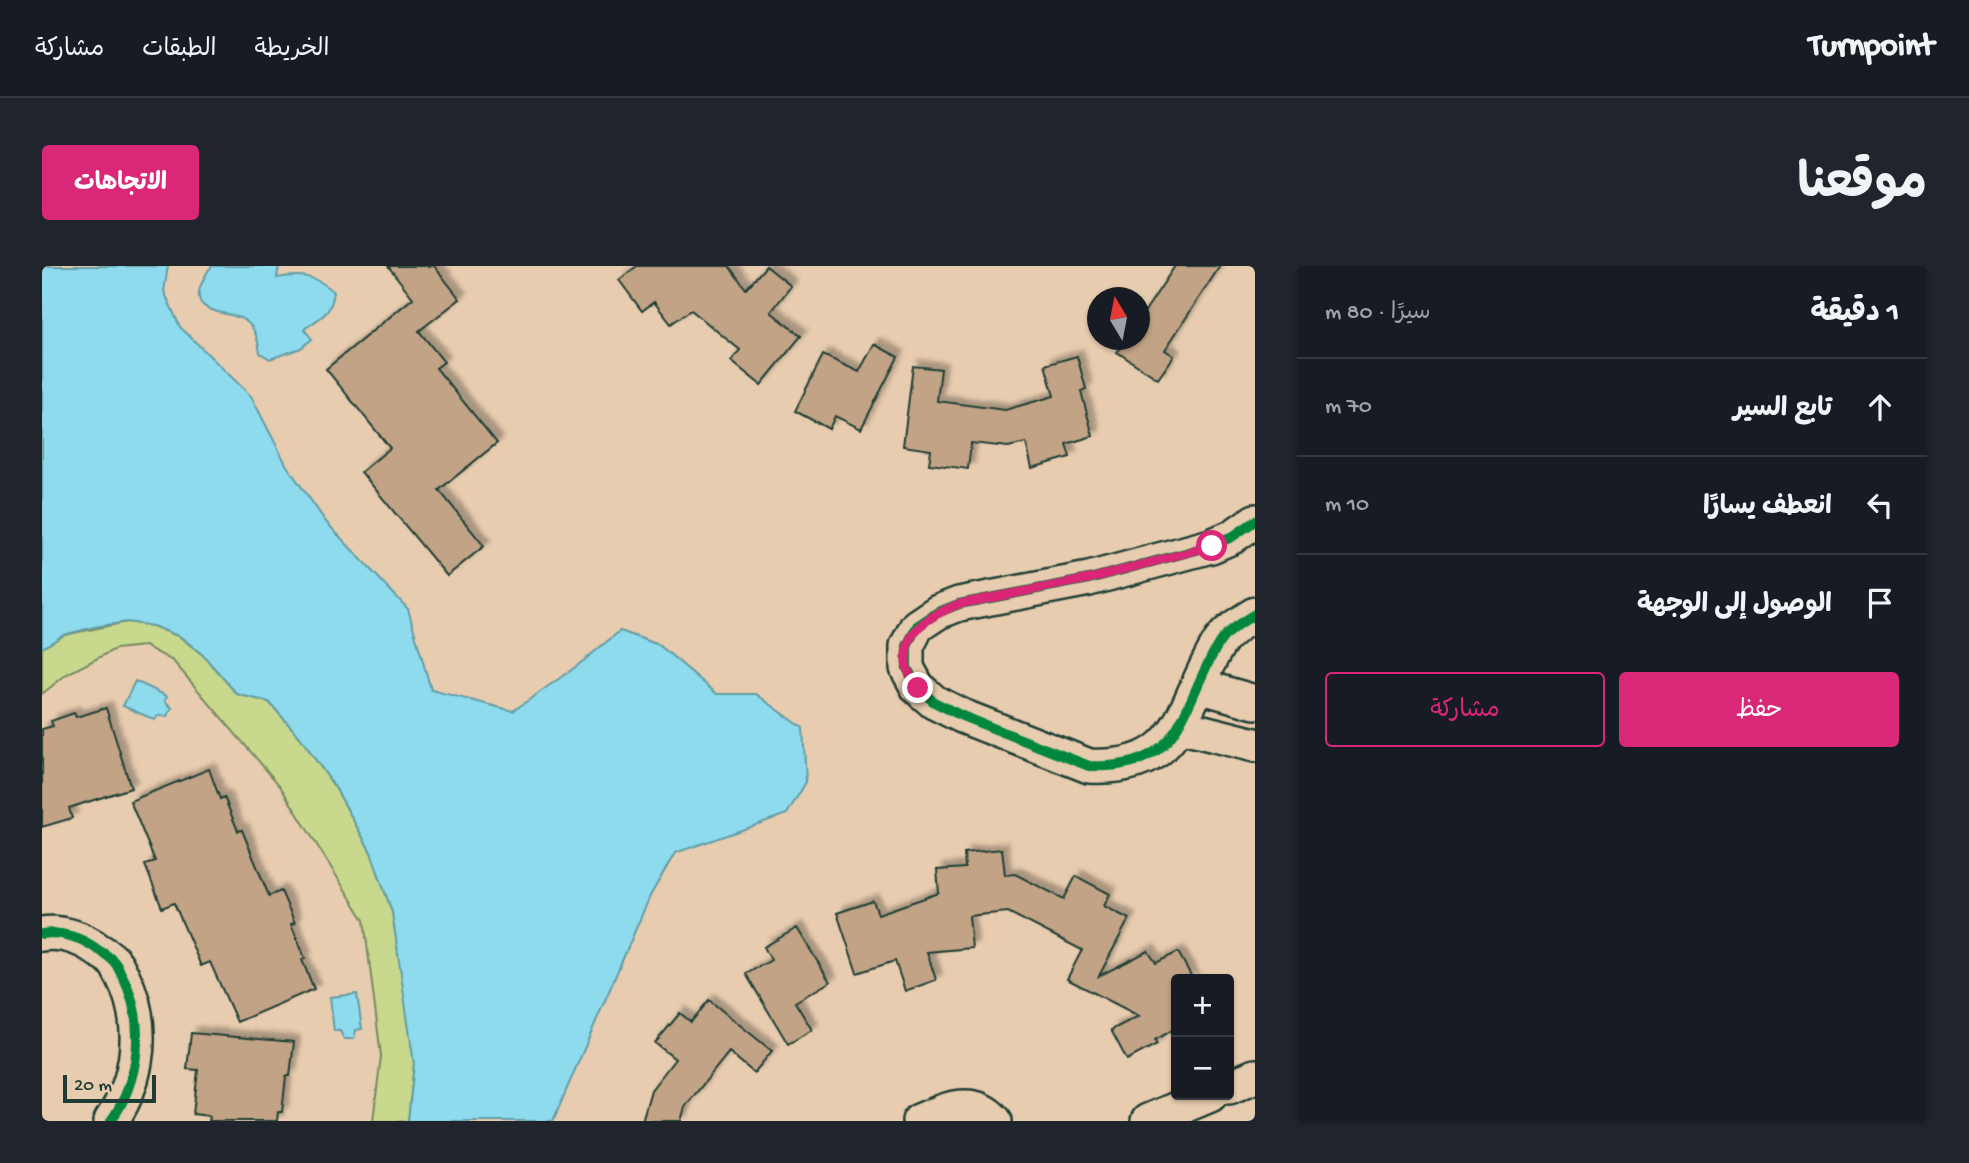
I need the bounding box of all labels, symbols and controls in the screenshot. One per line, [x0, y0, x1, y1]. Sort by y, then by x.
text: Turnpoint [1809, 29, 1934, 67]
text: مشاركة [35, 36, 104, 65]
text: الطبقات [142, 36, 217, 65]
text: الخريطة [255, 36, 329, 65]
button: الاتجاهات [42, 145, 199, 220]
text: موقعنا [1797, 158, 1927, 216]
north arrow [1087, 287, 1150, 350]
text: 1 دقيقة [1811, 297, 1899, 332]
text: سيرًا · 80 m [1325, 300, 1431, 327]
icon: ahead [1861, 388, 1899, 426]
text: 70 m [1325, 394, 1372, 421]
text: تابع السير [1733, 395, 1832, 426]
icon: left [1861, 486, 1899, 524]
text: 10 m [1325, 492, 1369, 519]
text: انعطف يسارًا [1703, 493, 1832, 524]
route start [1196, 530, 1227, 561]
icon: arrive [1861, 584, 1899, 622]
text: الوصول إلى الوجهة [1637, 591, 1832, 622]
route end [902, 672, 933, 703]
button: مشاركة [1325, 672, 1605, 747]
button: حفظ [1619, 672, 1899, 747]
map controls [1171, 974, 1234, 1100]
button: + [1171, 974, 1234, 1037]
button: − [1171, 1037, 1234, 1100]
scale bar [63, 1072, 156, 1104]
text: 20 m [74, 1075, 112, 1098]

